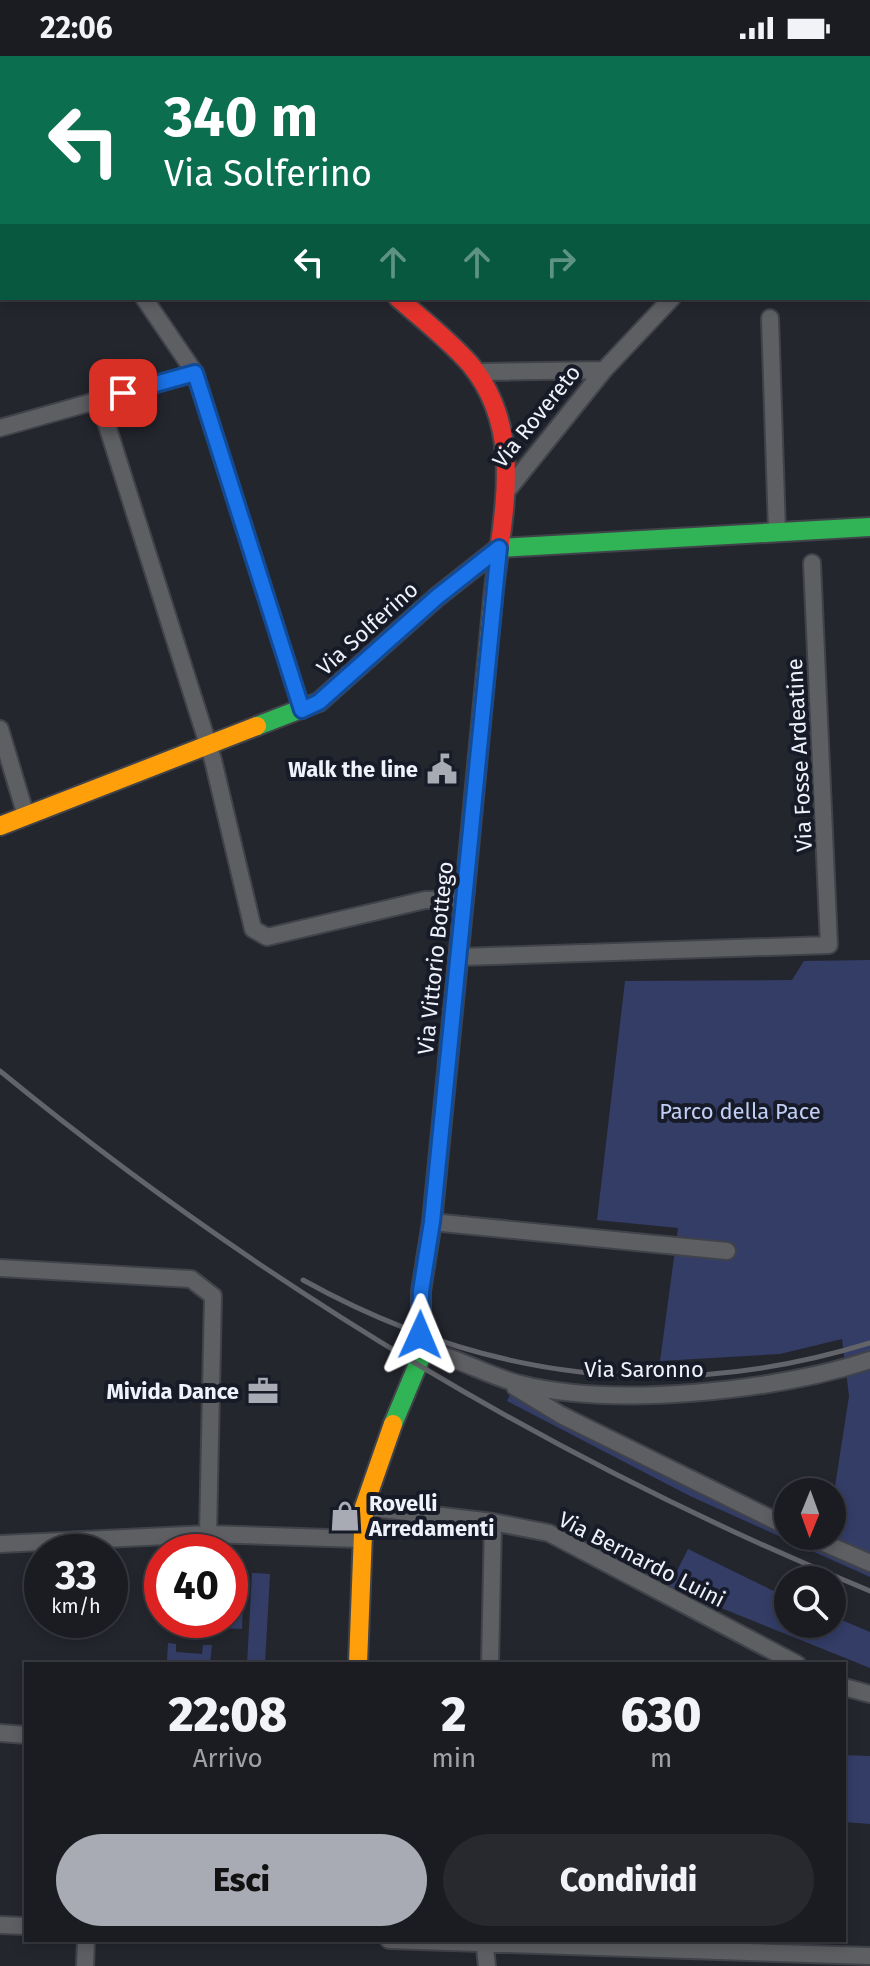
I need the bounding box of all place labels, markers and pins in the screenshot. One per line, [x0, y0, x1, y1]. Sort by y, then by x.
pin [89, 359, 157, 427]
public building icon: Walk the line [425, 752, 459, 786]
place label: Walk the line [288, 756, 418, 783]
office icon: Mivida Dance [246, 1374, 280, 1408]
place label: Mivida Dance [106, 1378, 239, 1405]
place label: Rovelli Arredamenti [368, 1490, 495, 1542]
shop icon: Rovelli Arredamenti [328, 1499, 362, 1533]

